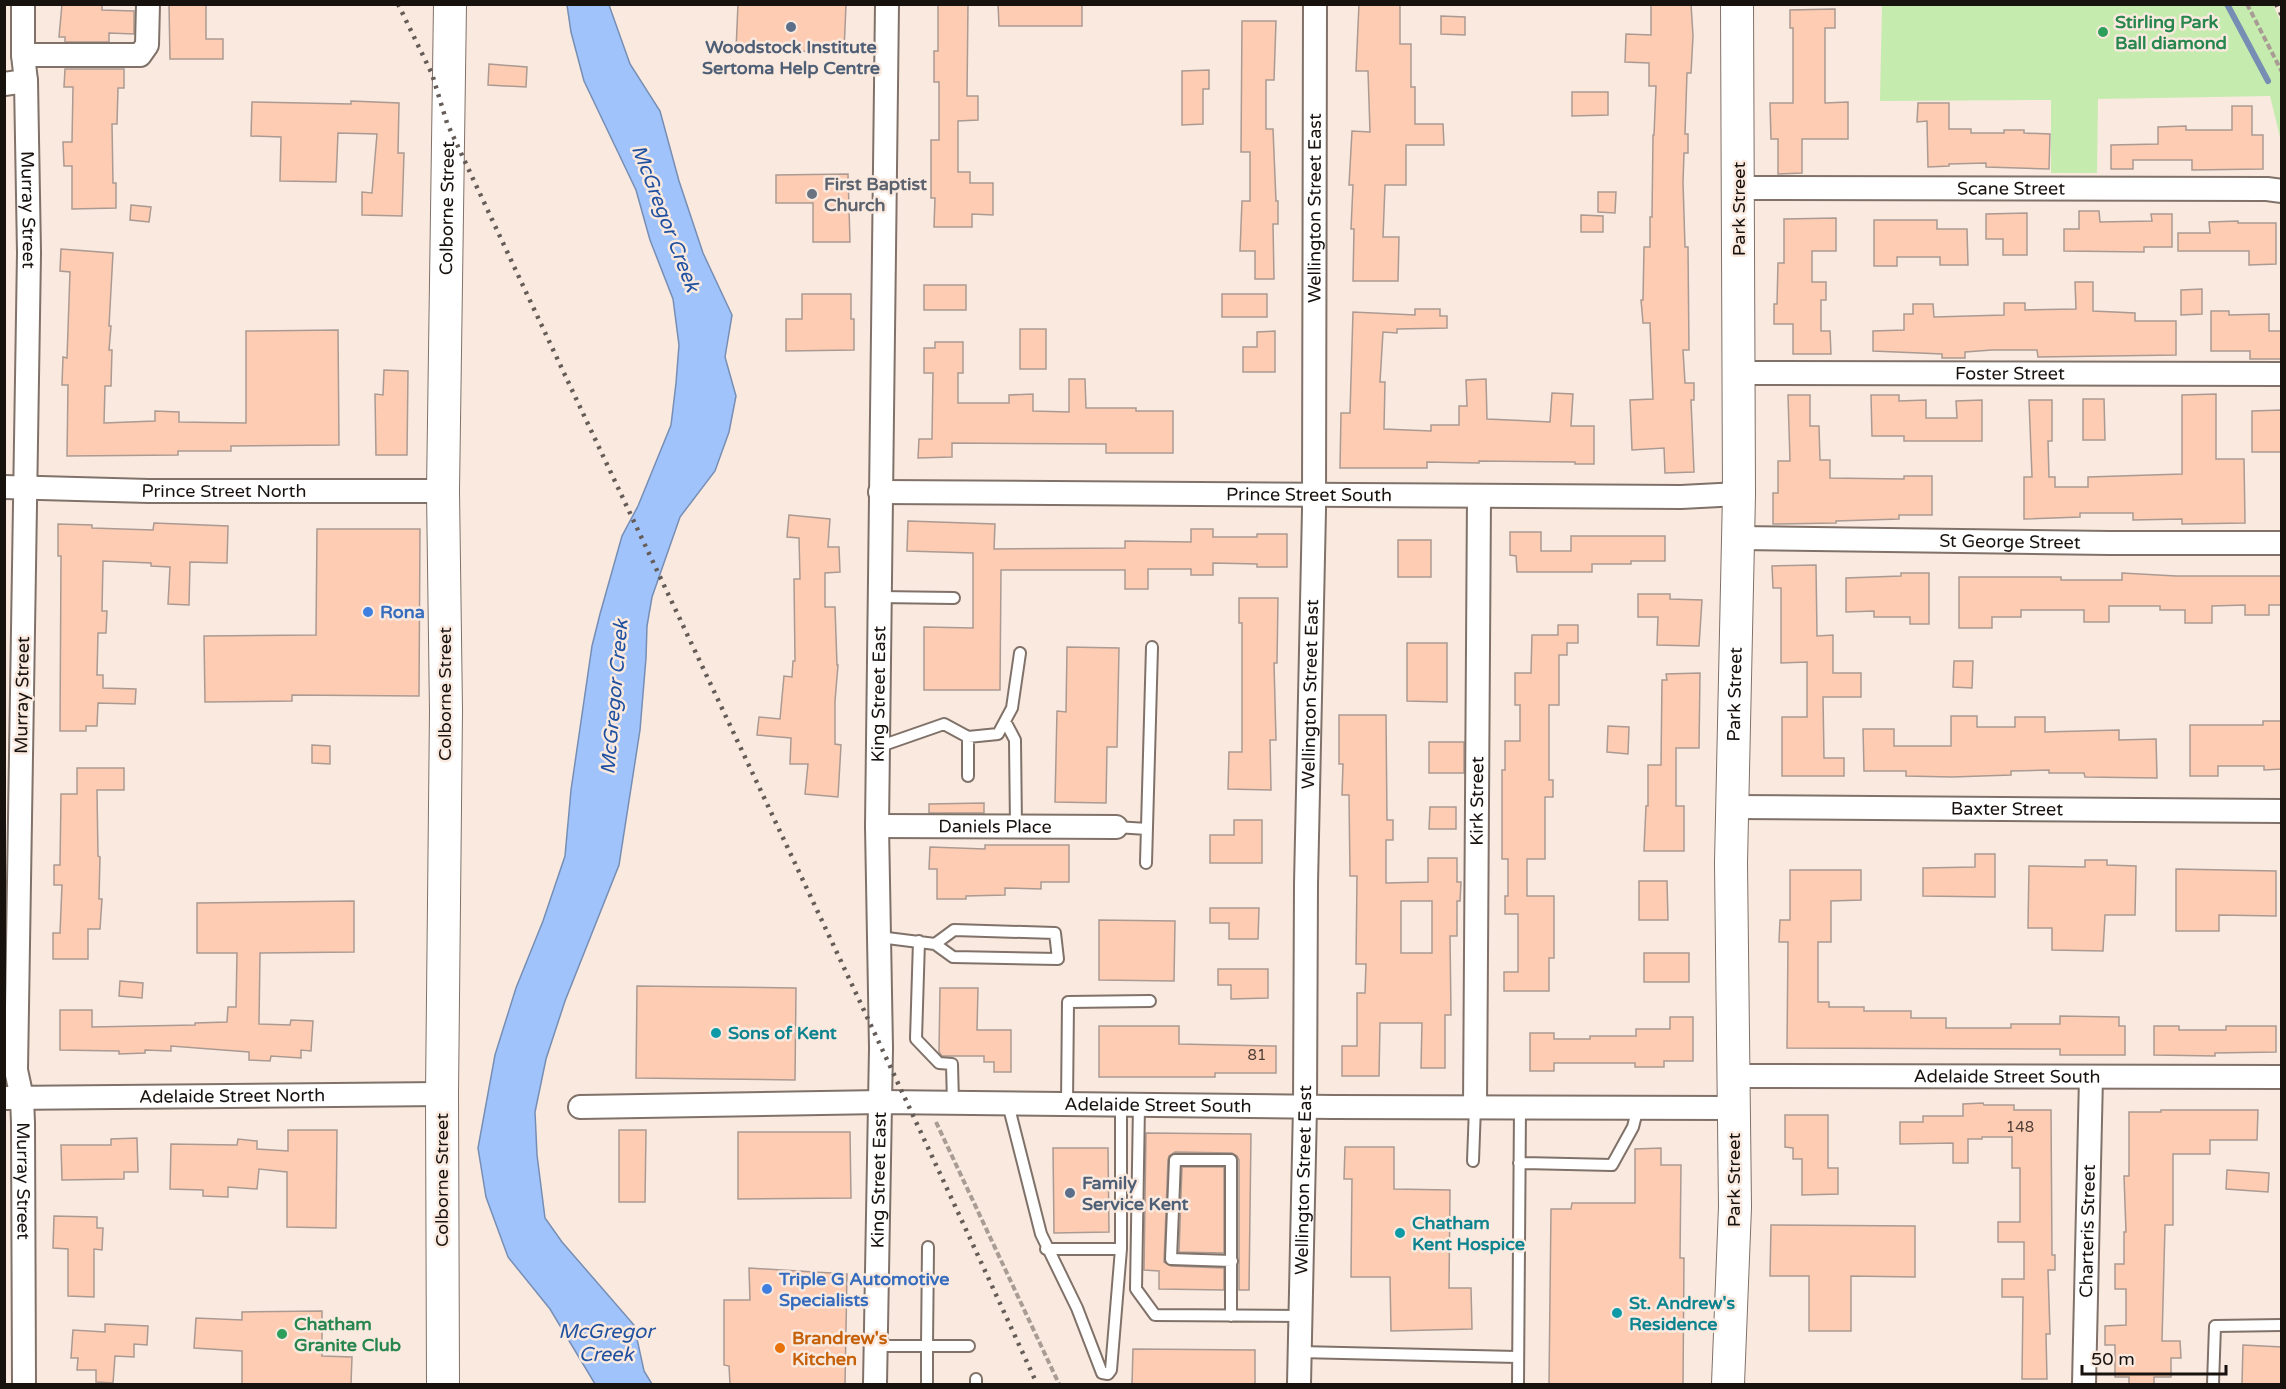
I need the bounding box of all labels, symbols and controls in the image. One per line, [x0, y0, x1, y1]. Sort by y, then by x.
place label: Stirling Park Ball diamond [2115, 11, 2227, 54]
marker: Woodstock Institute Sertoma Help Centre [784, 20, 798, 34]
marker: Stirling Park Ball diamond [2096, 25, 2110, 39]
place label: Woodstock Institute Sertoma Help Centre [702, 36, 880, 79]
street label: Wellington Street East [1303, 113, 1326, 303]
street label: Colborne Street [435, 141, 459, 275]
water label: McGregor Creek [626, 141, 705, 297]
street label: Murray Street [16, 151, 40, 269]
street label: Park Street [1728, 162, 1750, 256]
place label: First Baptist Church [824, 173, 927, 216]
street label: Scane Street [1957, 177, 2065, 200]
marker: First Baptist Church [805, 187, 819, 201]
street label: Foster Street [1955, 362, 2065, 385]
street label: Prince Street North [141, 480, 306, 502]
street label: Prince Street South [1226, 483, 1392, 506]
street label: St George Street [1939, 530, 2081, 554]
street label: Wellington Street East [1297, 599, 1323, 789]
place label: Rona [380, 601, 425, 623]
marker: Rona [361, 605, 375, 619]
water label: McGregor Creek [596, 616, 634, 776]
street label: King Street East [867, 626, 890, 763]
street label: Colborne Street [434, 627, 456, 761]
street label: Murray Street [10, 636, 34, 754]
street label: Park Street [1723, 647, 1747, 742]
street label: Kirk Street [1466, 756, 1488, 846]
street label: Baxter Street [1951, 798, 2063, 820]
street label: Daniels Place [938, 815, 1052, 838]
place label: Sons of Kent [728, 1022, 837, 1044]
marker: Sons of Kent [709, 1026, 723, 1040]
house number: 81 [1248, 1046, 1266, 1064]
street label: Adelaide Street South [1913, 1065, 2101, 1088]
street label: Adelaide Street North [139, 1084, 325, 1108]
street label: Wellington Street East [1290, 1085, 1316, 1275]
street label: Adelaide Street South [1064, 1093, 1252, 1117]
street label: King Street East [866, 1111, 891, 1249]
street label: Colborne Street [431, 1113, 453, 1247]
house number: 148 [2006, 1118, 2034, 1136]
street label: Murray Street [12, 1122, 34, 1240]
street label: Park Street [1723, 1133, 1745, 1227]
street label: Charteris Street [2075, 1164, 2100, 1298]
place label: Family Service Kent [1082, 1172, 1189, 1215]
marker: Family Service Kent [1063, 1186, 1077, 1200]
place label: Chatham Kent Hospice [1412, 1212, 1525, 1255]
marker: Chatham Kent Hospice [1393, 1226, 1407, 1240]
place label: Triple G Automotive Specialists [778, 1268, 949, 1311]
marker: Triple G Automotive Specialists [760, 1282, 774, 1296]
place label: St. Andrew's Residence [1629, 1292, 1736, 1335]
marker: St. Andrew's Residence [1610, 1306, 1624, 1320]
place label: Chatham Granite Club [294, 1313, 401, 1356]
water label: McGregor Creek [558, 1320, 656, 1367]
marker: Chatham Granite Club [275, 1327, 289, 1341]
place label: Brandrew's Kitchen [792, 1327, 888, 1370]
scale bar [2082, 1338, 2226, 1376]
marker: Brandrew's Kitchen [773, 1341, 787, 1355]
text: 50 m [2091, 1348, 2135, 1370]

